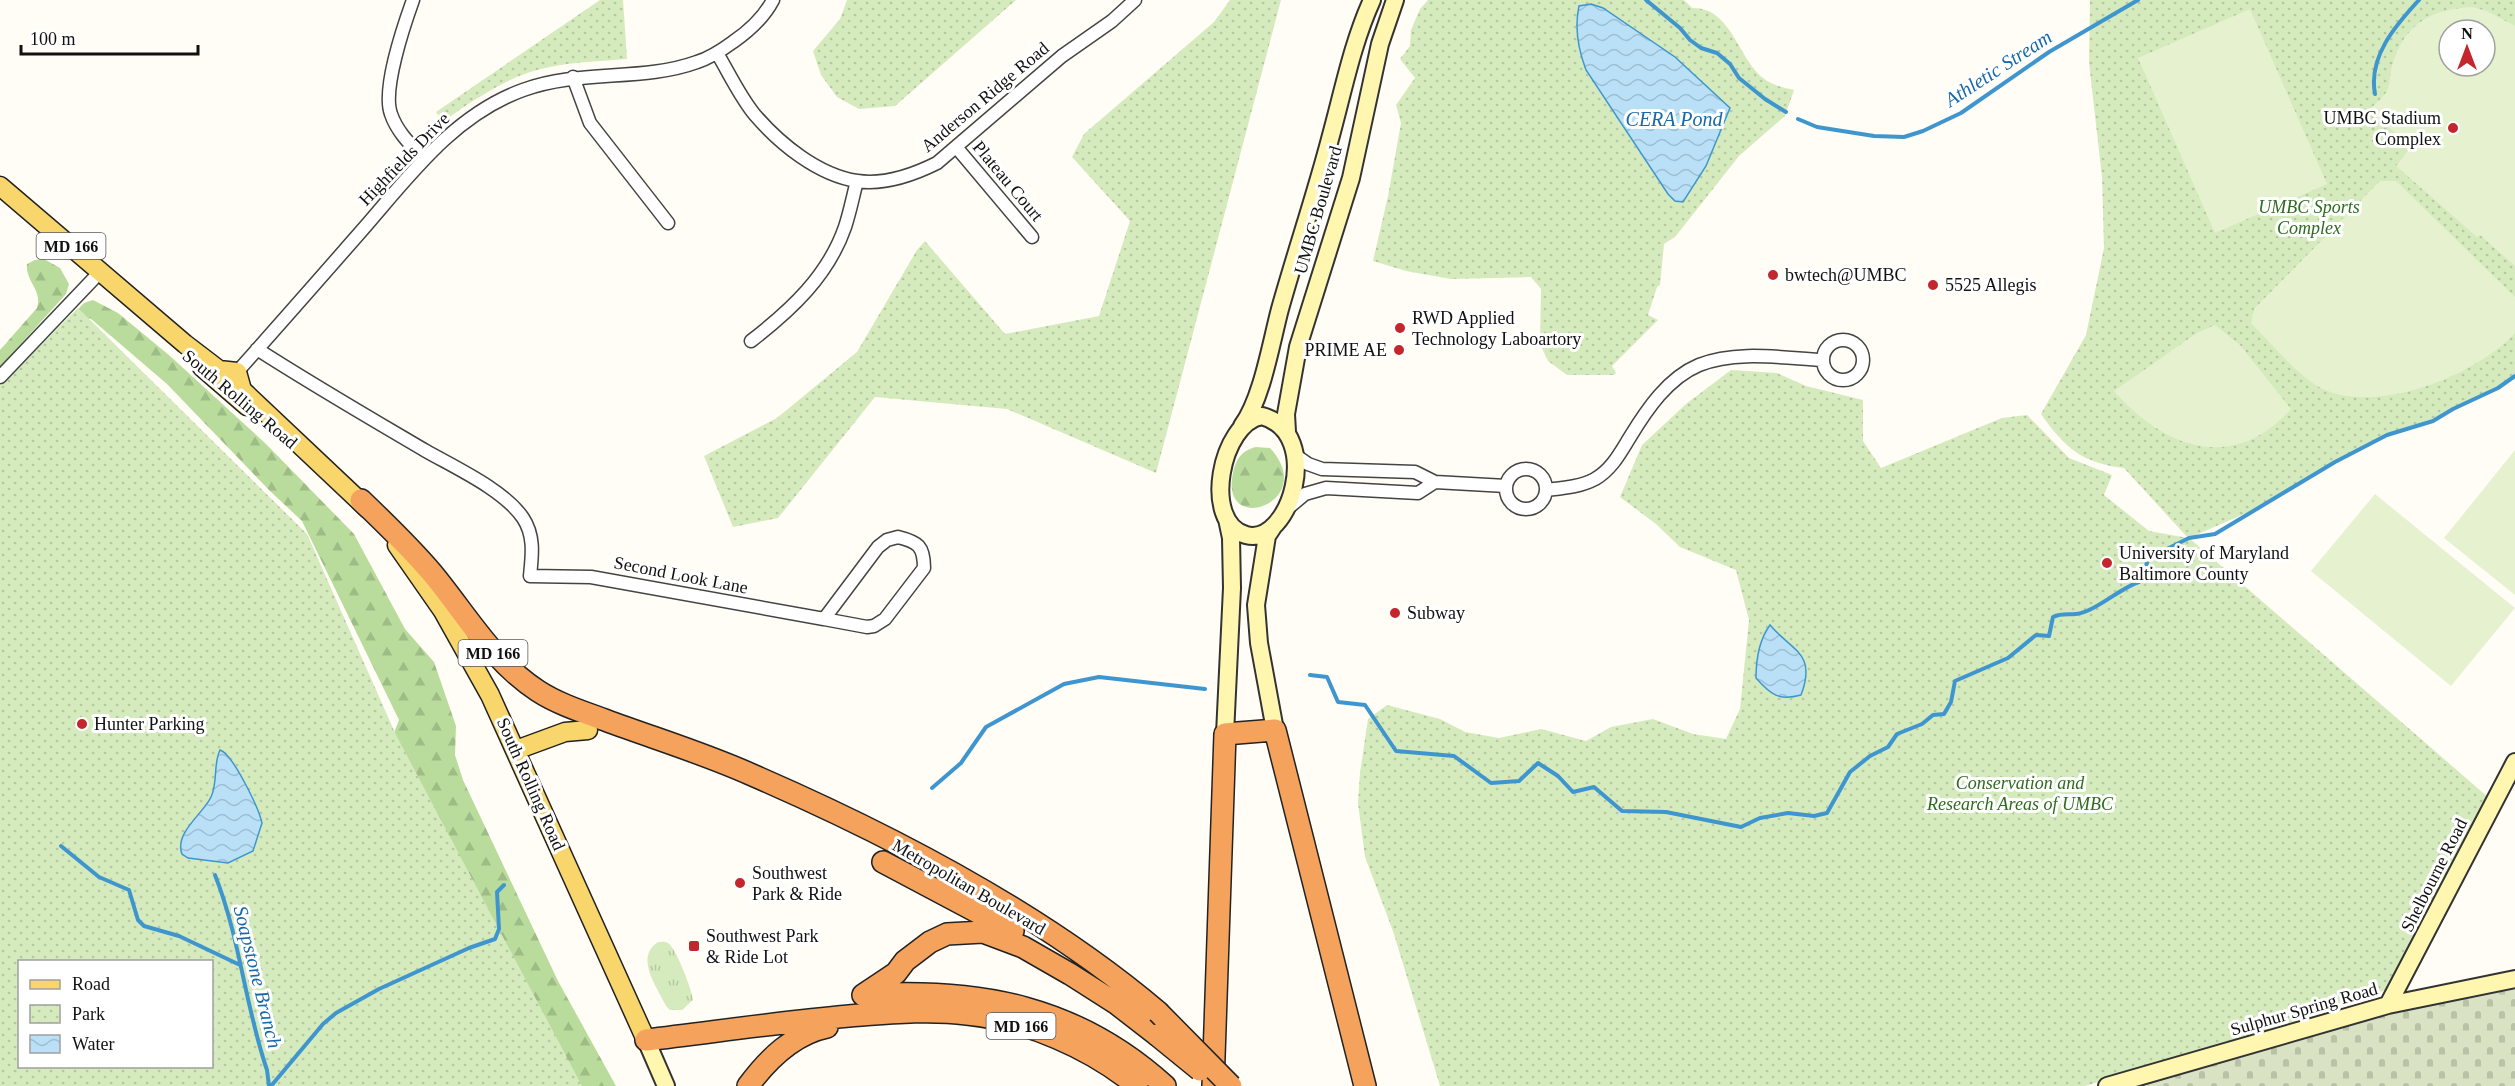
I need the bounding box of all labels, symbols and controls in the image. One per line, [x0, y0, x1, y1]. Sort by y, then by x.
scale bar [21, 18, 198, 56]
north arrow [2437, 18, 2497, 78]
water label: Athletic Stream [1939, 25, 2056, 112]
text: N [2461, 25, 2473, 42]
text: 100 m [30, 29, 76, 49]
street label: Anderson Ridge Road [917, 38, 1053, 156]
street label: Highfields Drive [355, 108, 453, 210]
water label: CERA Pond [1626, 108, 1723, 130]
place label: UMBC Stadium Complex [2323, 108, 2441, 149]
marker: UMBC Stadium Complex [2446, 121, 2460, 135]
street label: Plateau Court [969, 137, 1047, 225]
street label: UMBC Boulevard [1290, 144, 1346, 276]
park label: UMBC Sports Complex [2258, 197, 2360, 238]
road number: MD 166 [36, 233, 106, 259]
place label: bwtech@UMBC [1785, 265, 1907, 285]
marker: bwtech@UMBC [1766, 268, 1780, 282]
place label: 5525 Allegis [1945, 275, 2037, 295]
marker: 5525 Allegis [1926, 278, 1940, 292]
place label: RWD Applied Technology Laboartory [1412, 308, 1581, 349]
marker: RWD Applied Technology Laboartory [1393, 321, 1407, 335]
place label: PRIME AE [1304, 340, 1387, 360]
marker: PRIME AE [1392, 343, 1406, 357]
street label: South Rolling Road [179, 345, 301, 453]
place label: University of Maryland Baltimore County [2119, 543, 2289, 584]
street label: Second Look Lane [612, 552, 750, 598]
marker: University of Maryland Baltimore County [2100, 556, 2114, 570]
place label: Subway [1407, 603, 1465, 623]
marker: Subway [1388, 606, 1402, 620]
road number: MD 166 [458, 640, 528, 666]
place label: Hunter Parking [94, 714, 204, 734]
street label: South Rolling Road [493, 715, 569, 853]
marker: Hunter Parking [75, 717, 89, 731]
park label: Conservation and Research Areas of UMBC [1926, 773, 2114, 814]
street label: Shelbourne Road [2397, 815, 2471, 935]
street label: Metropolitan Boulevard [889, 835, 1049, 939]
place label: Southwest Park & Ride [752, 863, 842, 904]
marker: Southwest Park & Ride [733, 876, 747, 890]
water label: Soapstone Branch [229, 903, 286, 1051]
place label: Southwest Park & Ride Lot [706, 926, 819, 967]
marker: Southwest Park & Ride Lot [687, 939, 701, 953]
legend [18, 960, 213, 1068]
text: Road [72, 974, 110, 994]
street label: Sulphur Spring Road [2228, 978, 2380, 1040]
text: Park [72, 1004, 105, 1024]
road number: MD 166 [986, 1013, 1056, 1039]
text: Water [72, 1034, 115, 1054]

